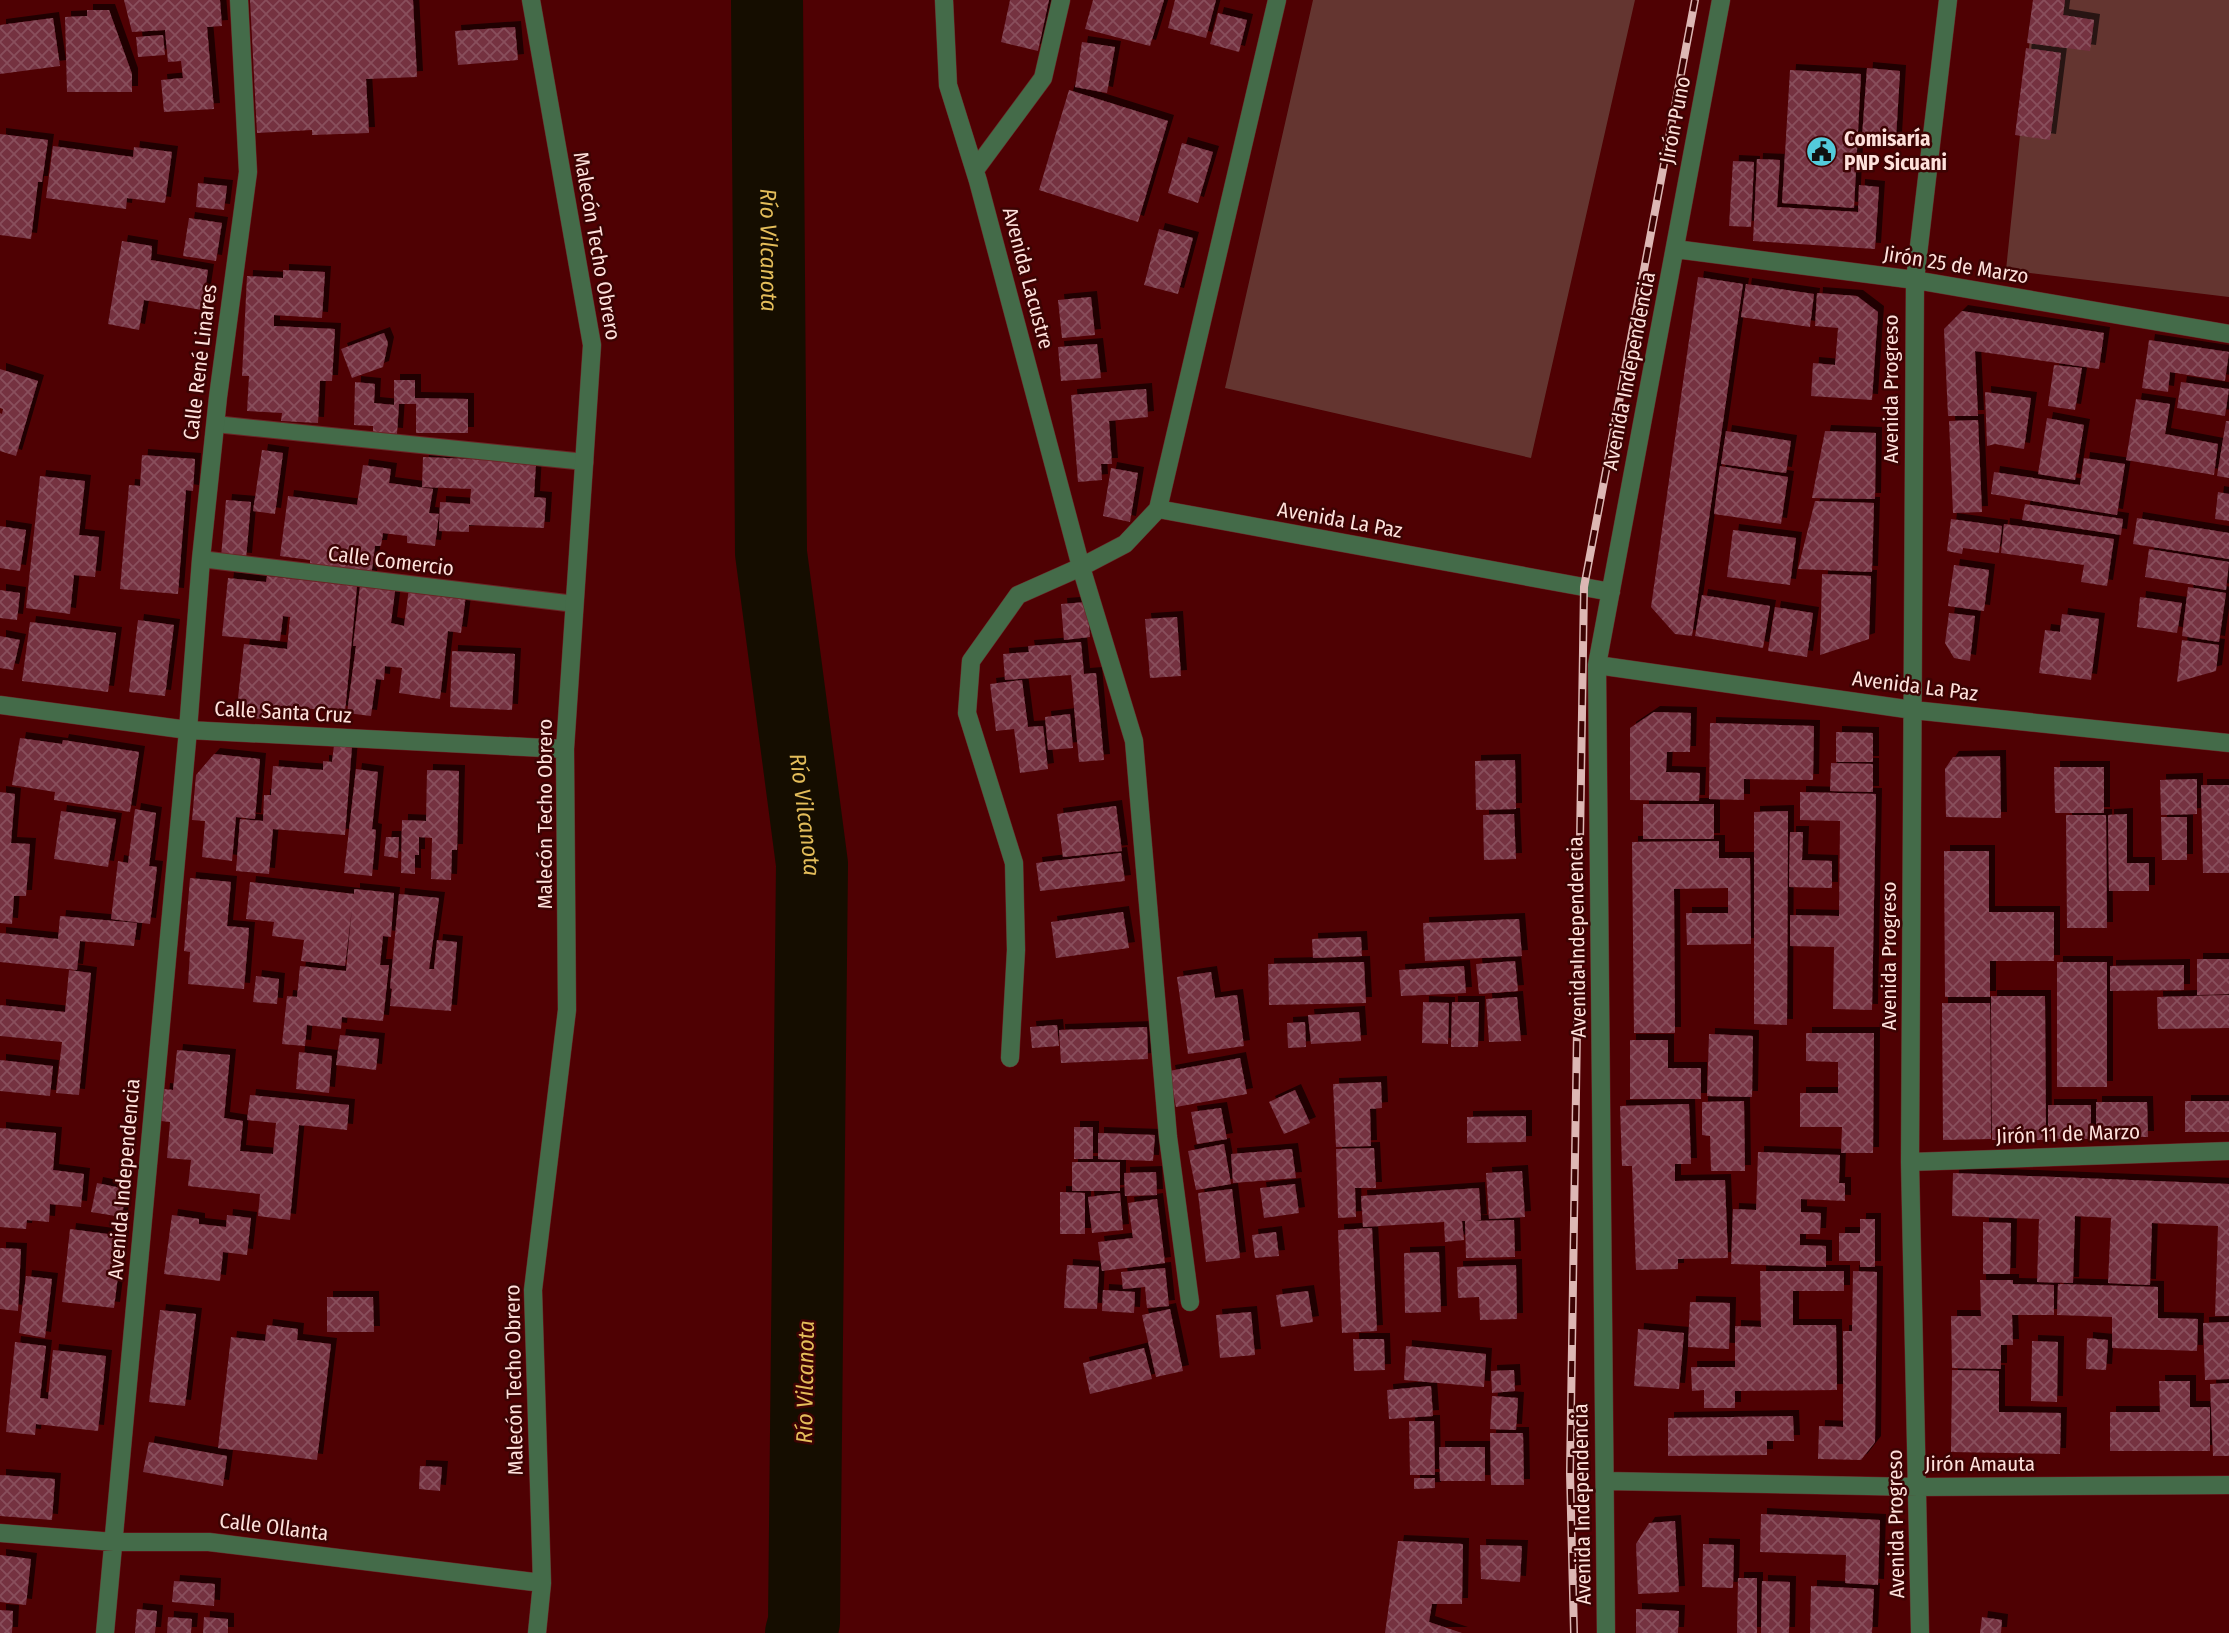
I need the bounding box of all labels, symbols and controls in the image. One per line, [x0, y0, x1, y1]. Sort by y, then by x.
street label: Jirón Puno [1654, 74, 1696, 166]
place label: Comisaría PNP Sicuani [1844, 126, 1947, 176]
public building icon: Comisaría PNP Sicuani [1804, 134, 1838, 168]
street label: Malecón Techo Obrero [568, 150, 626, 342]
water label: Río Vilcanota [754, 188, 783, 312]
street label: Avenida Lacustre [997, 204, 1059, 352]
street label: Jirón 25 de Marzo [1881, 241, 2031, 289]
street label: Avenida Independencia [1597, 270, 1661, 472]
street label: Calle René Linares [178, 283, 222, 441]
street label: Avenida Progreso [1878, 315, 1904, 463]
street label: Avenida La Paz [1276, 496, 1404, 544]
street label: Calle Comercio [327, 540, 455, 582]
street label: Avenida La Paz [1851, 665, 1979, 707]
street label: Calle Santa Cruz [214, 695, 352, 729]
street label: Malecón Techo Obrero [532, 719, 558, 909]
water label: Río Vilcanota [784, 752, 826, 876]
street label: Avenida Independencia [1562, 836, 1592, 1038]
street label: Avenida Progreso [1876, 882, 1902, 1030]
street label: Avenida Independencia [102, 1077, 146, 1281]
street label: Jirón 11 de Marzo [1996, 1118, 2140, 1150]
street label: Malecón Techo Obrero [499, 1284, 529, 1476]
water label: Río Vilcanota [790, 1320, 820, 1444]
street label: Avenida Independencia [1567, 1403, 1597, 1605]
street label: Avenida Progreso [1882, 1449, 1910, 1599]
street label: Jirón Amauta [1925, 1451, 2035, 1477]
street label: Calle Ollanta [218, 1507, 330, 1547]

